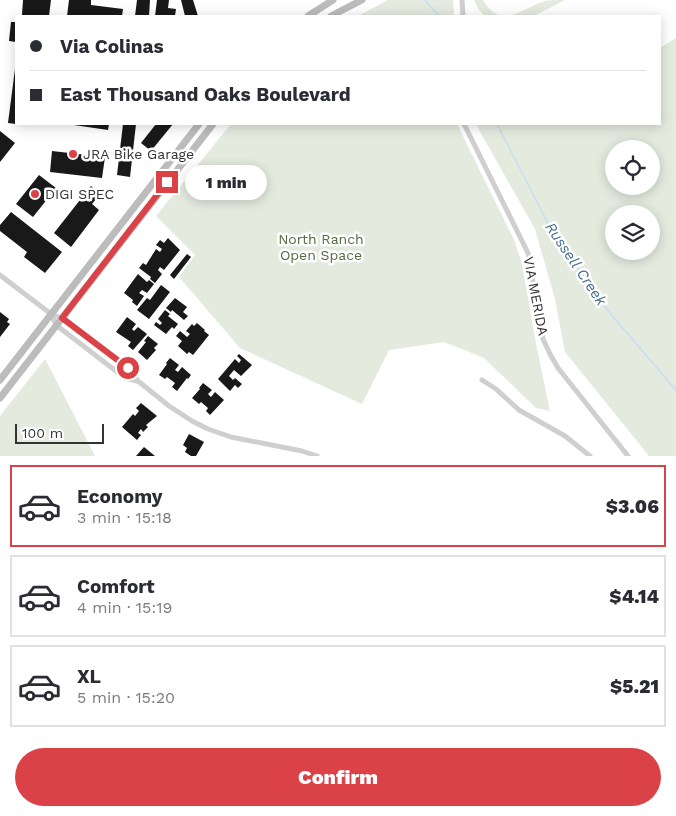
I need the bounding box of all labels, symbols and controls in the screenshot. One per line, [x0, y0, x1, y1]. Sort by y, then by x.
text: Via Colinas [60, 35, 164, 58]
text: East Thousand Oaks Boulevard [60, 83, 351, 106]
map controls [605, 140, 660, 260]
button: locate [605, 140, 660, 195]
place label: JRA Bike Garage [83, 146, 194, 162]
marker: JRA Bike Garage [67, 148, 79, 160]
callout: 1 min [184, 164, 267, 200]
route end [156, 171, 178, 193]
text: 1 min [205, 173, 247, 192]
place label: DIGI SPEC [45, 186, 114, 202]
marker: DIGI SPEC [29, 188, 41, 200]
button: layers [605, 205, 660, 260]
water label: Russell Creek [541, 219, 611, 310]
park label: North Ranch Open Space [278, 231, 364, 263]
street label: VIA MERIDA [521, 255, 551, 337]
route start [117, 357, 139, 379]
scale bar [15, 421, 104, 444]
text: 100 m [22, 425, 63, 441]
icon: car [17, 484, 62, 529]
text: Economy [77, 485, 162, 508]
text: $3.06 [606, 495, 659, 518]
text: 3 min · 15:18 [77, 508, 172, 527]
icon: car [17, 574, 62, 619]
text: Comfort [77, 575, 155, 598]
text: $4.14 [609, 585, 659, 608]
text: 4 min · 15:19 [77, 598, 172, 617]
icon: car [17, 664, 62, 709]
text: XL [77, 665, 101, 688]
text: $5.21 [610, 675, 659, 698]
text: 5 min · 15:20 [77, 688, 175, 707]
button: Confirm [15, 748, 661, 806]

